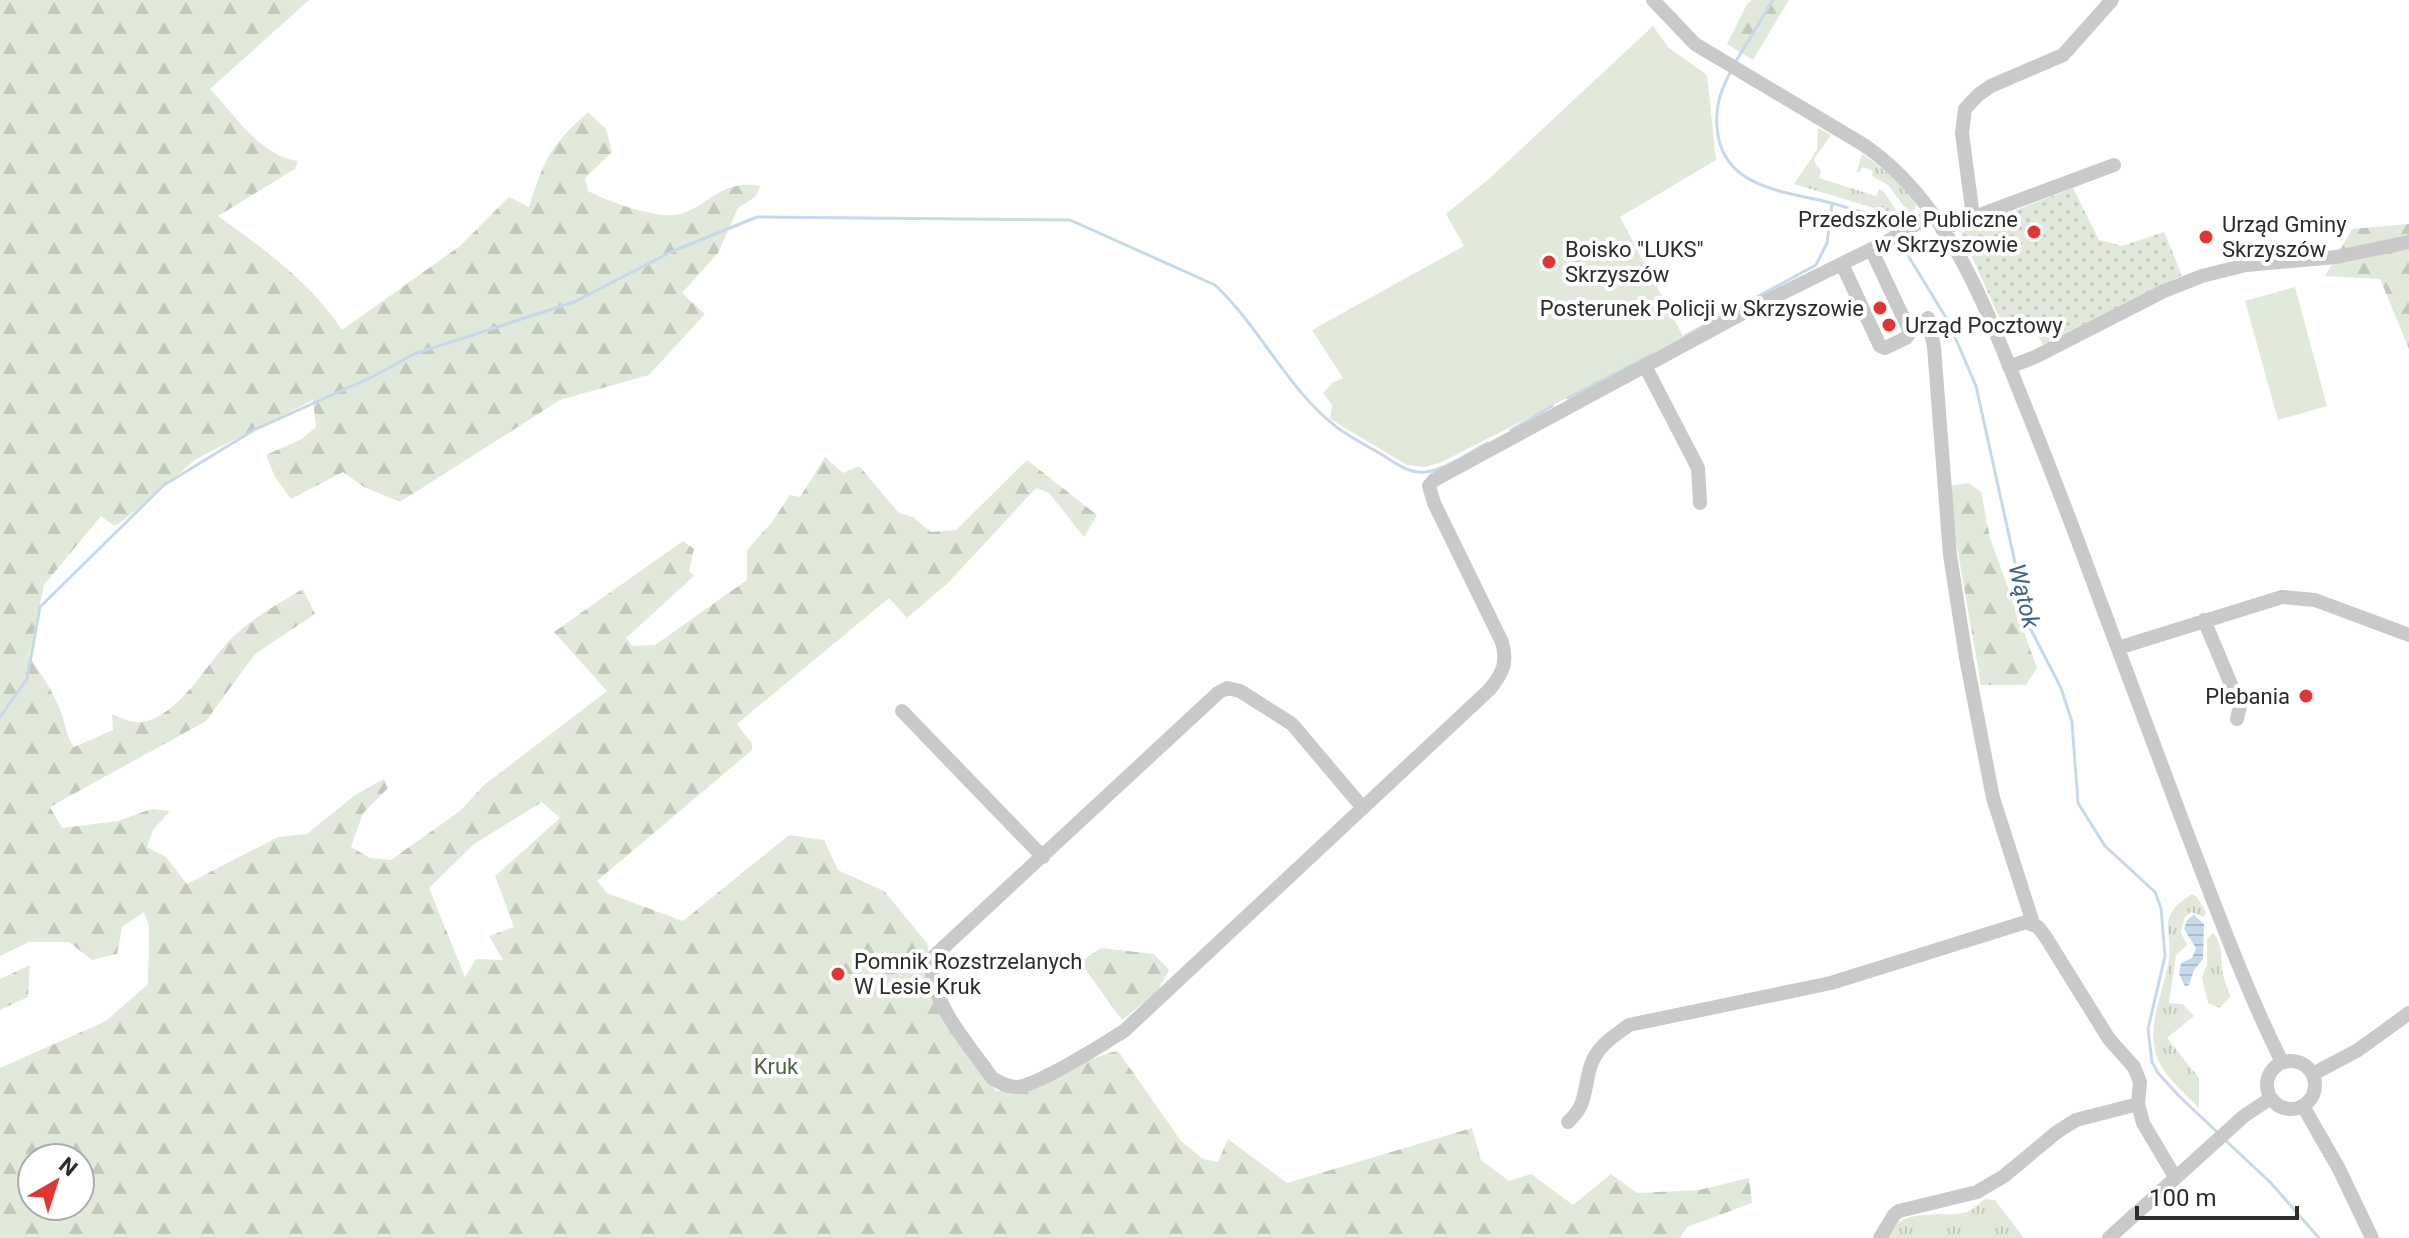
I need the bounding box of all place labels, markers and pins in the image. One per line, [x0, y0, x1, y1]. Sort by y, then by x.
place label: Przedszkole Publiczne w Skrzyszowie [1798, 207, 2018, 257]
place label: Urząd Gminy Skrzyszów [2222, 212, 2347, 262]
marker: Przedszkole Publiczne w Skrzyszowie [2025, 223, 2043, 241]
marker: Urząd Gminy Skrzyszów [2197, 228, 2215, 246]
place label: Boisko "LUKS" Skrzyszów [1565, 237, 1704, 287]
marker: Boisko "LUKS" Skrzyszów [1540, 253, 1558, 271]
place label: Posterunek Policji w Skrzyszowie [1540, 296, 1864, 321]
marker: Posterunek Policji w Skrzyszowie [1871, 299, 1889, 317]
place label: Urząd Pocztowy [1905, 313, 2063, 338]
marker: Urząd Pocztowy [1880, 316, 1898, 334]
place label: Plebania [2205, 684, 2290, 709]
marker: Plebania [2297, 687, 2315, 705]
place label: Pomnik Rozstrzelanych W Lesie Kruk [854, 949, 1082, 999]
marker: Pomnik Rozstrzelanych W Lesie Kruk [829, 965, 847, 983]

